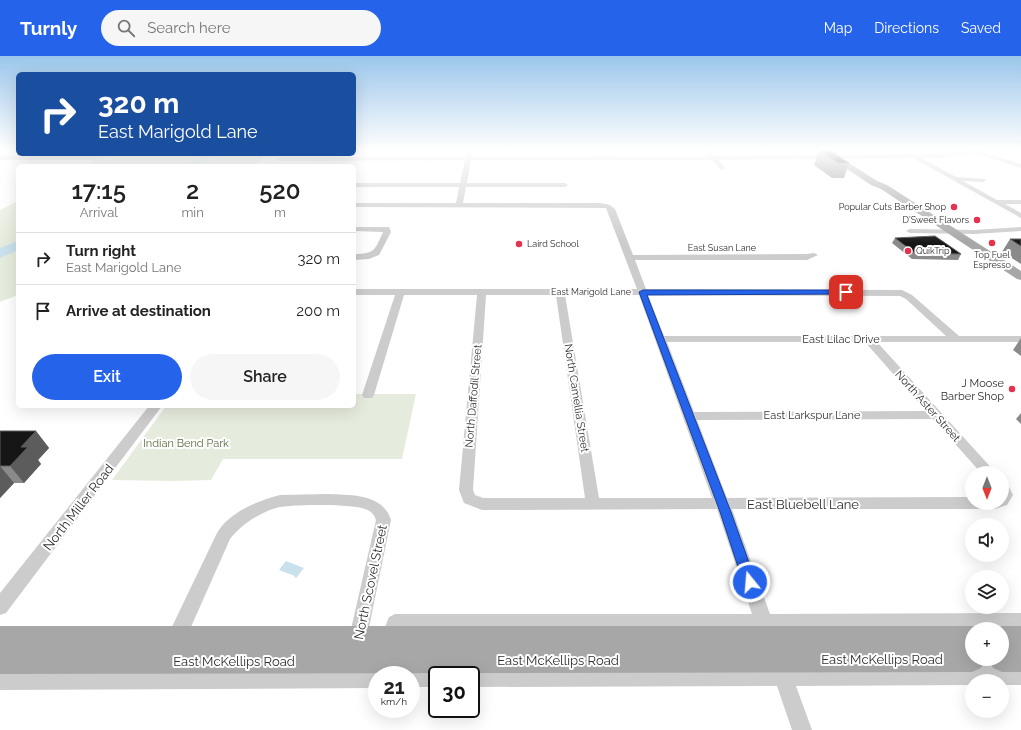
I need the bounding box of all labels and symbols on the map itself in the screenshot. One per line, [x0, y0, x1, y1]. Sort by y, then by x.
place label: Popular Cuts Barber Shop [839, 202, 946, 212]
marker: Popular Cuts Barber Shop [949, 202, 959, 212]
place label: D'Sweet Flavors [902, 215, 970, 225]
marker: D'Sweet Flavors [972, 215, 982, 225]
marker: Top Fuel Espresso [987, 238, 997, 248]
marker: Laird School [514, 239, 524, 249]
place label: Laird School [527, 239, 579, 249]
street label: East Susan Lane [688, 243, 757, 253]
marker: QuikTrip [903, 246, 913, 256]
place label: QuikTrip [916, 246, 950, 256]
place label: Top Fuel Espresso [973, 250, 1011, 270]
pin [829, 275, 863, 309]
street label: East Marigold Lane [551, 287, 632, 297]
street label: East Lilac Drive [802, 333, 880, 346]
street label: North Camellia Street [562, 343, 592, 453]
street label: North Daffodil Street [463, 344, 485, 448]
street label: North Aster Street [892, 368, 963, 445]
place label: J Moose Barber Shop [941, 377, 1005, 403]
marker: J Moose Barber Shop [1007, 384, 1017, 394]
street label: East Larkspur Lane [764, 409, 861, 422]
park label: Indian Bend Park [143, 437, 229, 450]
street label: North Miller Road [40, 461, 117, 553]
north arrow [965, 466, 1009, 510]
street label: East Bluebell Lane [747, 497, 859, 512]
street label: North Scovel Street [351, 523, 390, 641]
position arrow [729, 561, 771, 603]
street label: East McKellips Road [821, 652, 943, 667]
street label: East McKellips Road [497, 653, 619, 668]
street label: East McKellips Road [173, 654, 295, 669]
speed limit sign: 30 [428, 666, 480, 718]

